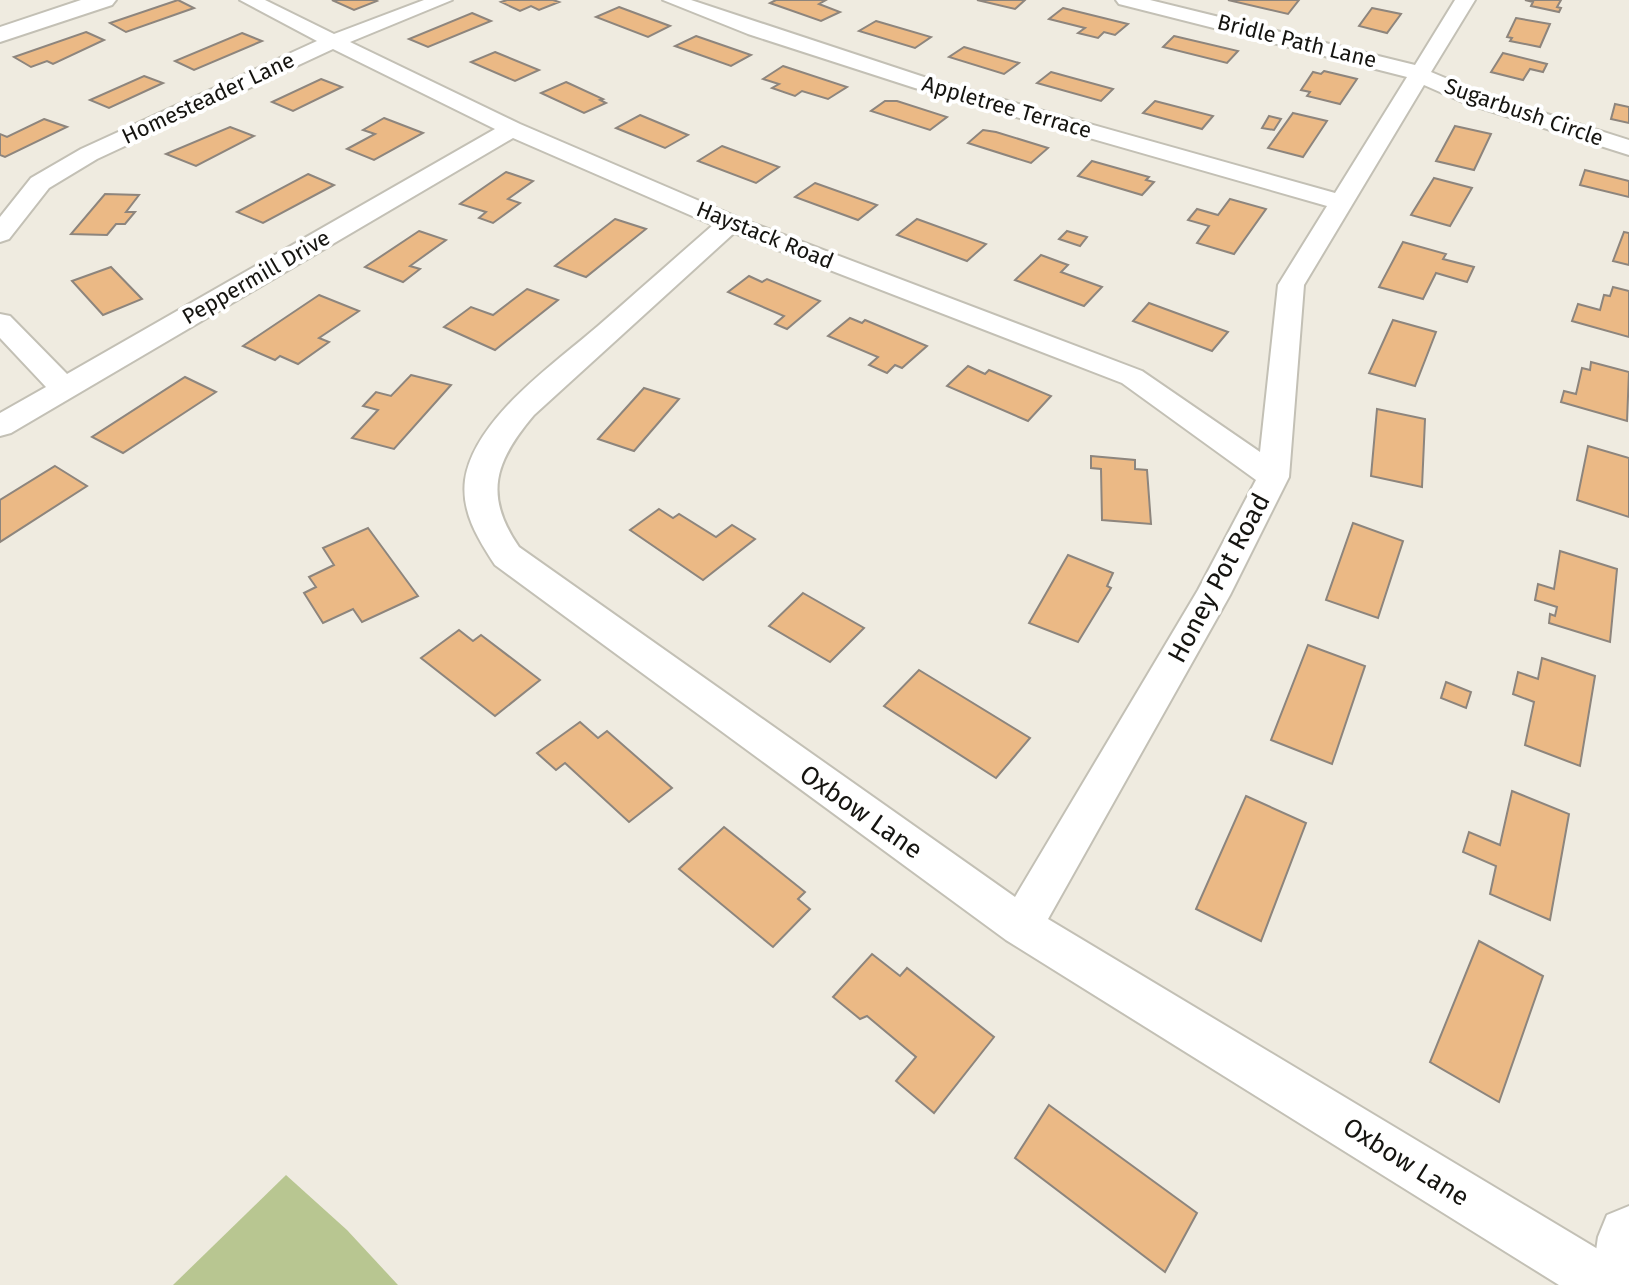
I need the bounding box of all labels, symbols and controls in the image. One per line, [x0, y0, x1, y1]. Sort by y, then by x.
street label: Bridle Path Lane [1215, 8, 1379, 74]
street label: Homesteader Lane [117, 46, 299, 150]
street label: Appletree Terrace [919, 70, 1095, 144]
street label: Sugarbush Circle [1441, 72, 1607, 152]
street label: Haystack Road [692, 195, 838, 275]
street label: Peppermill Drive [177, 224, 335, 330]
street label: Honey Pot Road [1161, 488, 1277, 668]
street label: Oxbow Lane [794, 758, 928, 866]
street label: Oxbow Lane [1337, 1111, 1475, 1213]

